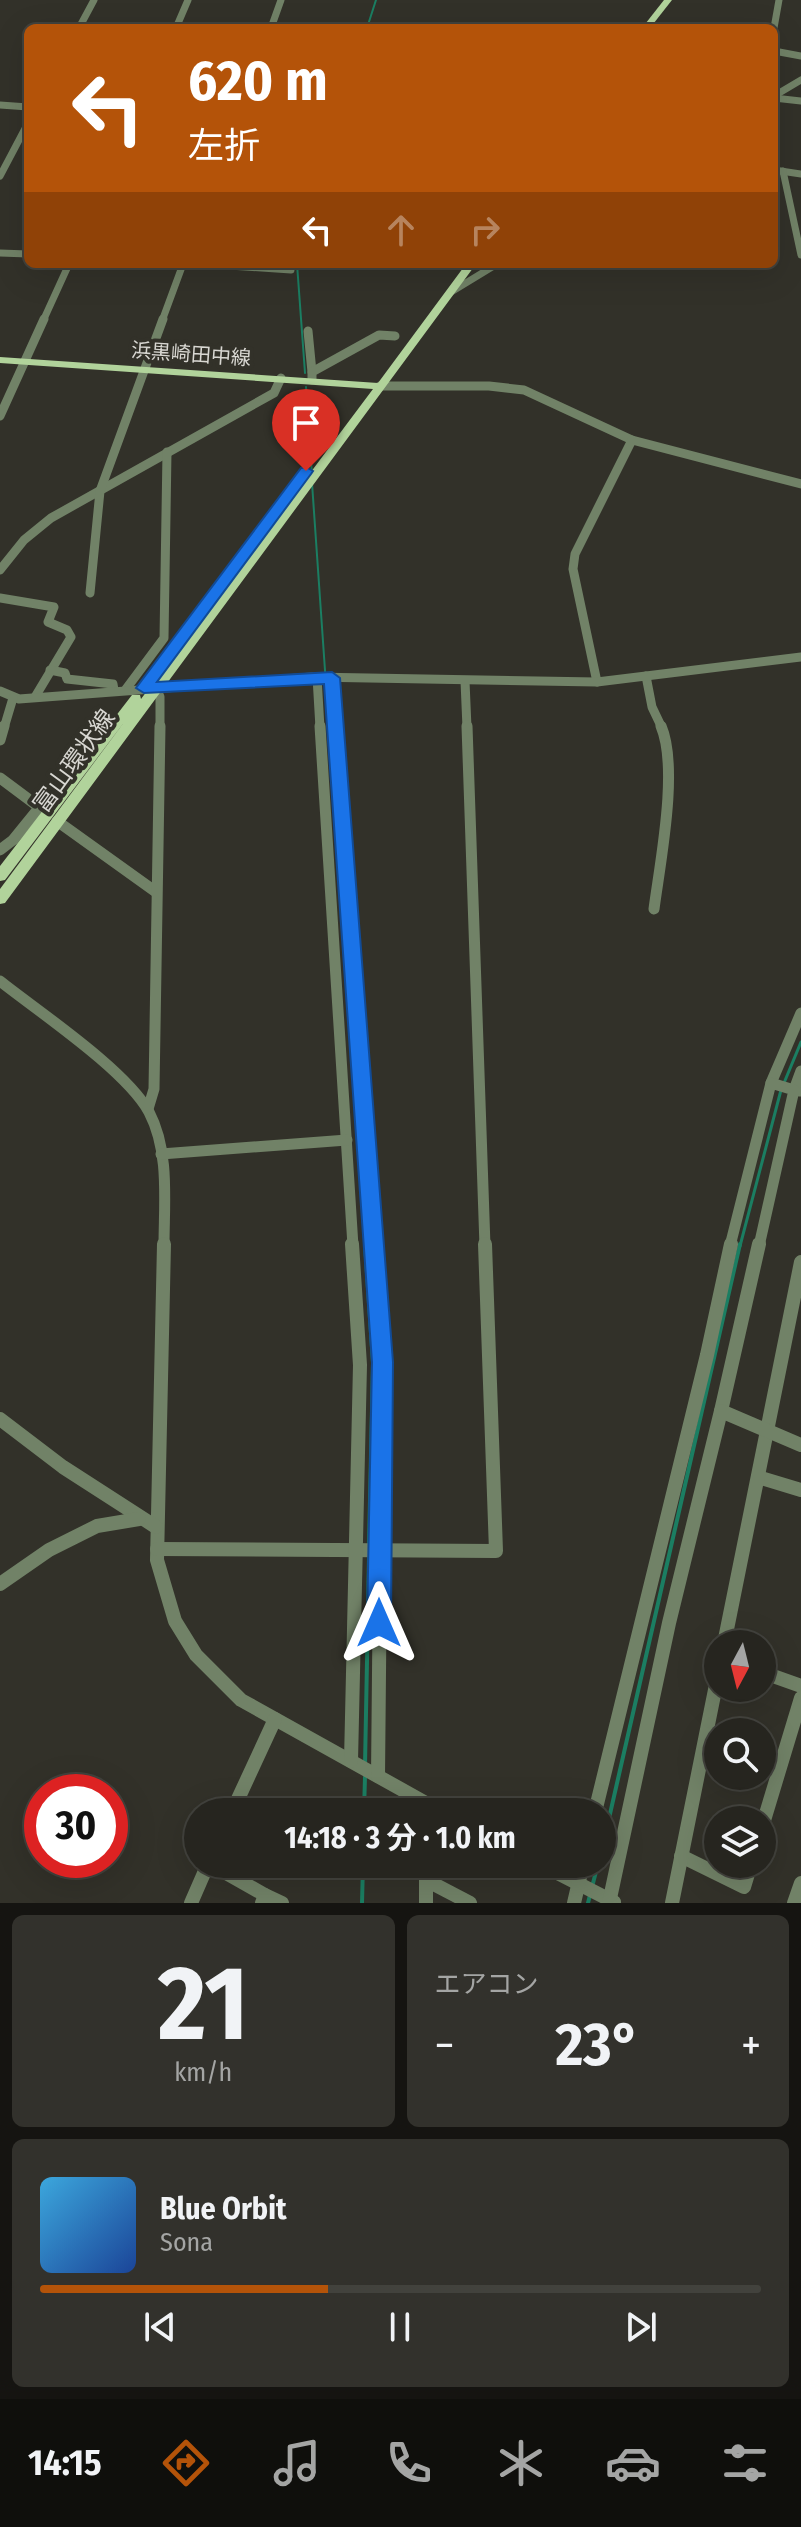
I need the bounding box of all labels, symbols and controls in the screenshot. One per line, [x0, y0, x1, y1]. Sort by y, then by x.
text: 620 m [188, 48, 328, 115]
icon: left [56, 56, 160, 160]
text: 左折 [188, 124, 260, 168]
icon: left [295, 208, 339, 252]
icon: ahead [379, 208, 423, 252]
icon: right [463, 208, 507, 252]
street label: 浜黒崎田中線 [130, 338, 252, 370]
pin [272, 389, 340, 471]
icon: arrive [284, 401, 328, 445]
street label: 富山環状線 [27, 704, 121, 818]
position arrow [337, 1581, 421, 1665]
north arrow [704, 1630, 776, 1702]
map controls [704, 1630, 776, 1878]
button: search [704, 1718, 776, 1790]
speed limit sign: 30 [24, 1774, 128, 1878]
button: layers [704, 1806, 776, 1878]
text: 14:18 · 3 分 · 1.0 km [284, 1820, 516, 1856]
text: 21 [158, 1942, 248, 2067]
text: エアコン [435, 1969, 539, 2000]
text: 23° [556, 2009, 640, 2081]
text: − [435, 2019, 454, 2072]
text: + [741, 2019, 761, 2072]
text: km/h [174, 2057, 232, 2088]
text: Blue Orbit [160, 2191, 286, 2227]
text: Sona [160, 2227, 213, 2258]
icon: previous [138, 2305, 182, 2349]
icon: pause [378, 2305, 422, 2349]
icon: next [619, 2305, 663, 2349]
icon: directions [158, 2435, 214, 2491]
icon: music [269, 2435, 325, 2491]
icon: phone [381, 2435, 437, 2491]
icon: climate [493, 2435, 549, 2491]
icon: car [605, 2435, 661, 2491]
icon: filters [717, 2435, 773, 2491]
text: 14:15 [28, 2441, 102, 2485]

